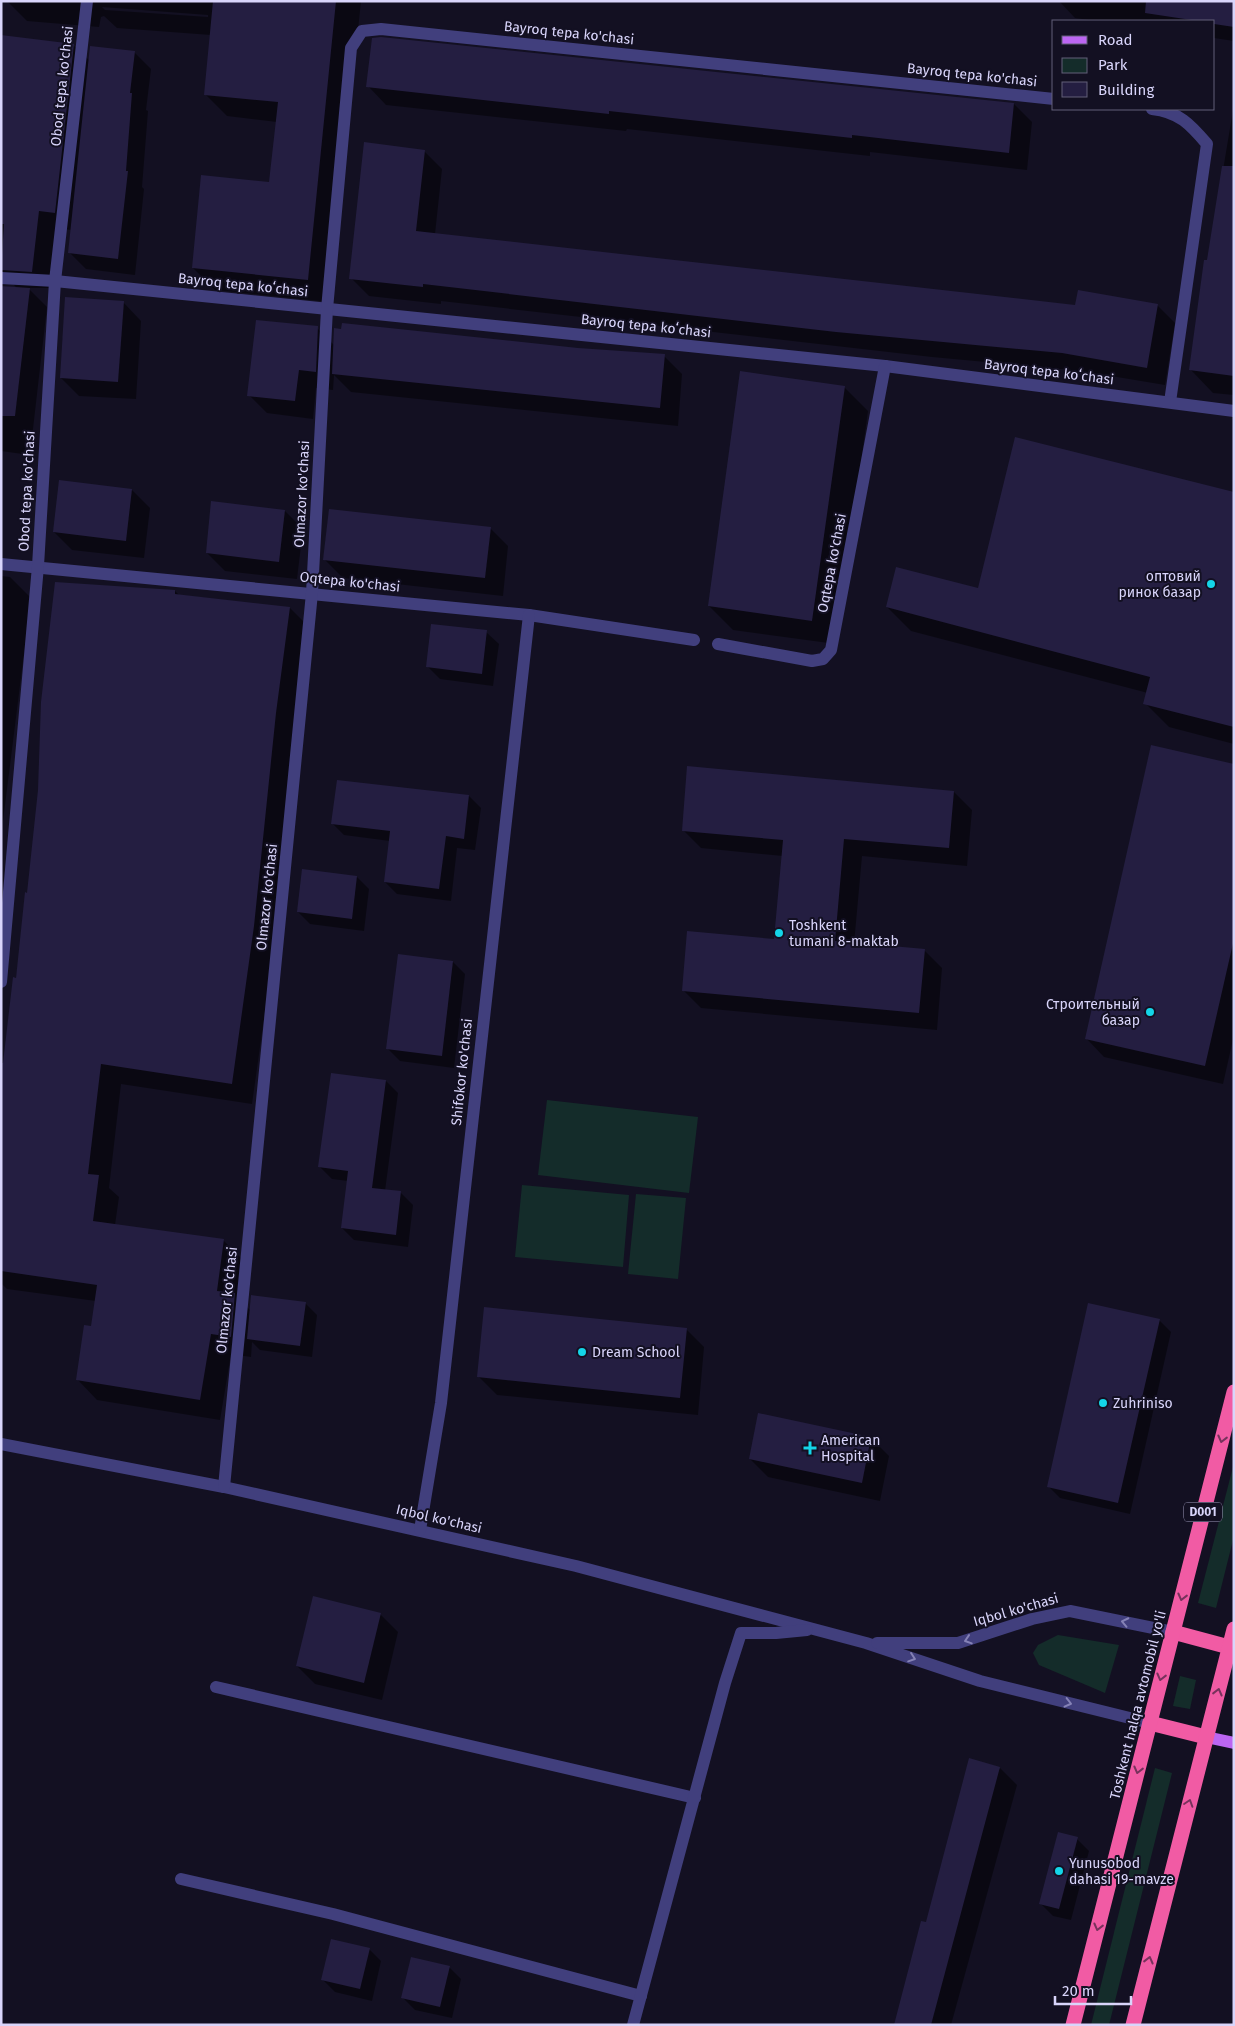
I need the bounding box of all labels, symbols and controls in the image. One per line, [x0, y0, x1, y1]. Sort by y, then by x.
street label: Bayroq tepa ko'chasi [503, 18, 635, 48]
legend [1052, 20, 1215, 110]
street label: Obod tepa ko'chasi [47, 25, 77, 147]
text: Road [1098, 31, 1133, 49]
text: Park [1098, 56, 1128, 74]
street label: Bayroq tepa ko'chasi [906, 60, 1038, 90]
text: Building [1098, 81, 1154, 99]
street label: Bayroq tepa koʻchasi [177, 270, 309, 300]
street label: Bayroq tepa koʻchasi [580, 311, 712, 341]
street label: Bayroq tepa koʻchasi [983, 356, 1115, 388]
street label: Obod tepa ko'chasi [15, 430, 39, 552]
street label: Olmazor ko'chasi [291, 440, 313, 548]
street label: Oqtepa ko'chasi [814, 512, 850, 614]
street label: Oqtepa ko'chasi [299, 568, 401, 596]
place label: оптовий ринок базар [1118, 568, 1201, 601]
marker: оптовий ринок базар [1205, 578, 1217, 590]
street label: Olmazor ko'chasi [253, 843, 281, 951]
place label: Toshkent tumani 8-maktab [789, 917, 899, 950]
marker: Toshkent tumani 8-maktab [773, 927, 785, 939]
place label: Строительный базар [1046, 996, 1140, 1029]
marker: Строительный базар [1144, 1006, 1156, 1018]
street label: Shifokor ko'chasi [448, 1018, 476, 1126]
street label: Olmazor ko'chasi [213, 1246, 241, 1354]
place label: Dream School [592, 1344, 680, 1361]
marker: Dream School [576, 1346, 588, 1358]
place label: Zuhriniso [1113, 1395, 1173, 1412]
marker: Zuhriniso [1097, 1397, 1109, 1409]
place label: American Hospital [821, 1432, 880, 1465]
one-way arrow [1217, 1435, 1228, 1444]
marker: American Hospital [803, 1441, 817, 1455]
street label: Iqbol ko'chasi [394, 1501, 484, 1537]
road number: D001 [1184, 1502, 1222, 1521]
street label: Iqbol ko'chasi [972, 1590, 1060, 1630]
one-way arrow [1177, 1593, 1188, 1602]
street label: Toshkent halqa avtomobil yo'li [1106, 1609, 1170, 1801]
one-way arrow [1121, 1618, 1130, 1628]
one-way arrow [964, 1634, 973, 1644]
one-way arrow [907, 1653, 915, 1663]
one-way arrow [1157, 1673, 1167, 1681]
one-way arrow [1212, 1687, 1223, 1696]
one-way arrow [1064, 1697, 1072, 1708]
one-way arrow [1133, 1765, 1144, 1774]
one-way arrow [1184, 1799, 1194, 1808]
place label: Yunusobod dahasi 19-mavze [1069, 1855, 1174, 1888]
marker: Yunusobod dahasi 19-mavze [1053, 1865, 1065, 1877]
one-way arrow [1093, 1923, 1104, 1932]
one-way arrow [1143, 1956, 1154, 1965]
scale bar [1055, 1974, 1131, 2006]
text: 20 m [1062, 1982, 1095, 2000]

